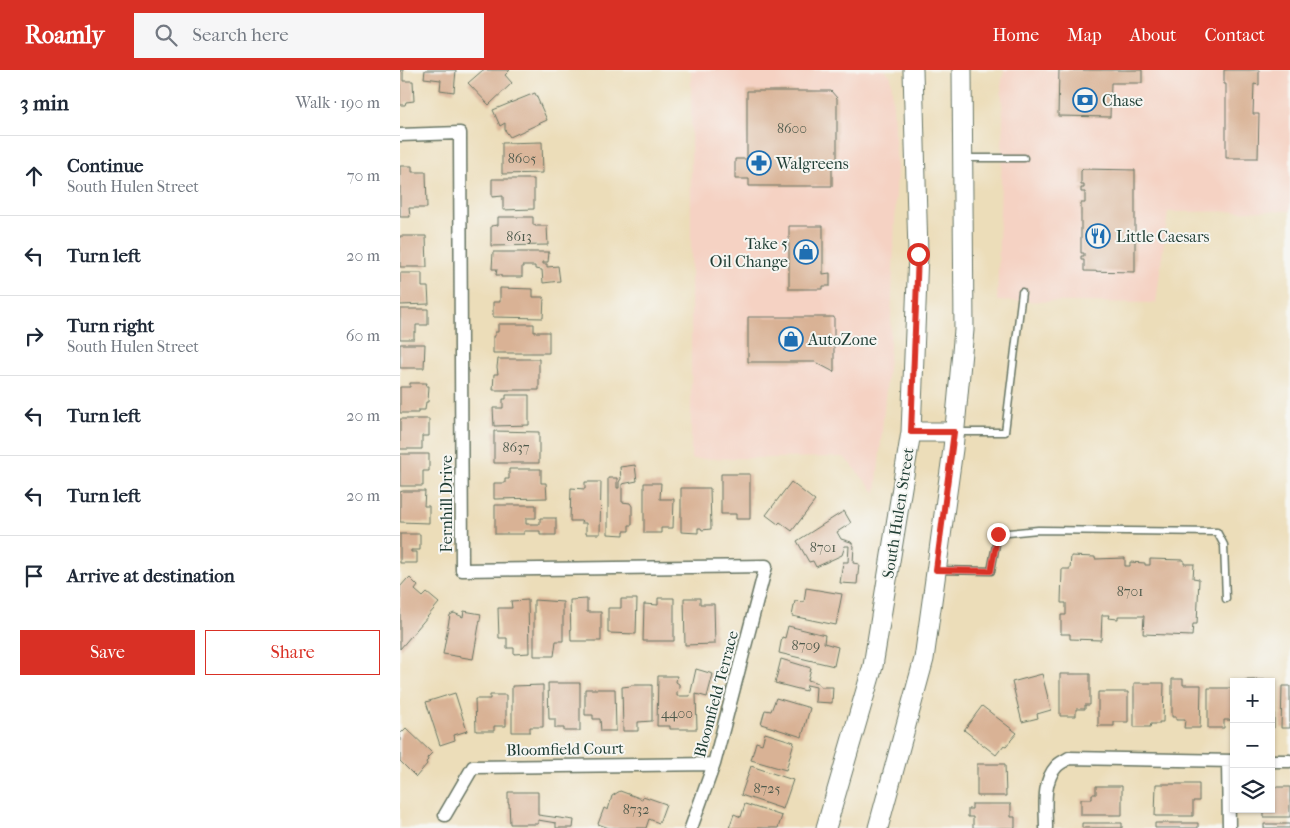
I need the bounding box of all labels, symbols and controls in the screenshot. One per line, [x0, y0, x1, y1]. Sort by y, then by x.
search box [134, 13, 484, 58]
text: Roamly [25, 21, 104, 49]
icon: search [152, 21, 180, 49]
text: Search here [192, 24, 289, 46]
text: Home [992, 25, 1039, 46]
text: Map [1067, 25, 1102, 46]
text: About [1130, 25, 1176, 46]
text: Contact [1204, 25, 1265, 46]
bank icon: Chase [1072, 87, 1098, 113]
text: 3 min [20, 91, 69, 115]
place label: Chase [1102, 91, 1143, 110]
text: Walk · 190 m [296, 93, 380, 112]
house number: 8600 [777, 120, 807, 137]
house number: 8605 [508, 150, 536, 167]
pharmacy icon: Walgreens [746, 150, 772, 176]
place label: Walgreens [775, 154, 849, 173]
text: Continue [67, 155, 143, 177]
icon: ahead [20, 162, 48, 190]
text: 70 m [347, 166, 380, 185]
text: South Hulen Street [67, 177, 199, 196]
restaurant icon: Little Caesars [1085, 223, 1111, 249]
place label: Little Caesars [1116, 227, 1210, 246]
house number: 8613 [506, 228, 532, 245]
place label: Take 5 Oil Change [710, 234, 788, 271]
shop icon: Take 5 Oil Change [793, 239, 819, 265]
icon: left [20, 242, 48, 270]
route start [907, 243, 930, 266]
text: Turn left [67, 245, 141, 267]
text: 20 m [346, 246, 380, 265]
text: Turn right [67, 315, 154, 337]
icon: right [20, 322, 48, 350]
text: 60 m [346, 326, 380, 345]
shop icon: AutoZone [778, 326, 804, 352]
place label: AutoZone [807, 330, 877, 349]
text: South Hulen Street [67, 337, 199, 356]
icon: left [20, 402, 48, 430]
text: Turn left [67, 405, 141, 427]
text: 20 m [346, 406, 380, 425]
house number: 8637 [502, 439, 530, 456]
street label: South Hulen Street [878, 446, 918, 580]
street label: Fernhill Drive [437, 455, 456, 553]
icon: left [20, 482, 48, 510]
text: Turn left [67, 485, 141, 507]
text: 20 m [346, 486, 380, 505]
route end [987, 523, 1010, 546]
house number: 8701 [810, 539, 836, 556]
icon: arrive [20, 562, 48, 590]
text: Arrive at destination [67, 565, 235, 587]
house number: 8701 [1117, 583, 1143, 600]
street label: Bloomfield Terrace [690, 628, 742, 760]
button: Save [20, 630, 195, 675]
button: Share [205, 630, 380, 675]
house number: 8709 [792, 637, 820, 654]
map controls [1230, 678, 1275, 813]
button: + [1230, 678, 1275, 723]
house number: 4400 [661, 705, 693, 722]
button: − [1230, 723, 1275, 768]
street label: Bloomfield Court [506, 738, 624, 760]
button: layers [1230, 768, 1275, 813]
house number: 8725 [754, 780, 781, 797]
house number: 8732 [623, 801, 649, 818]

